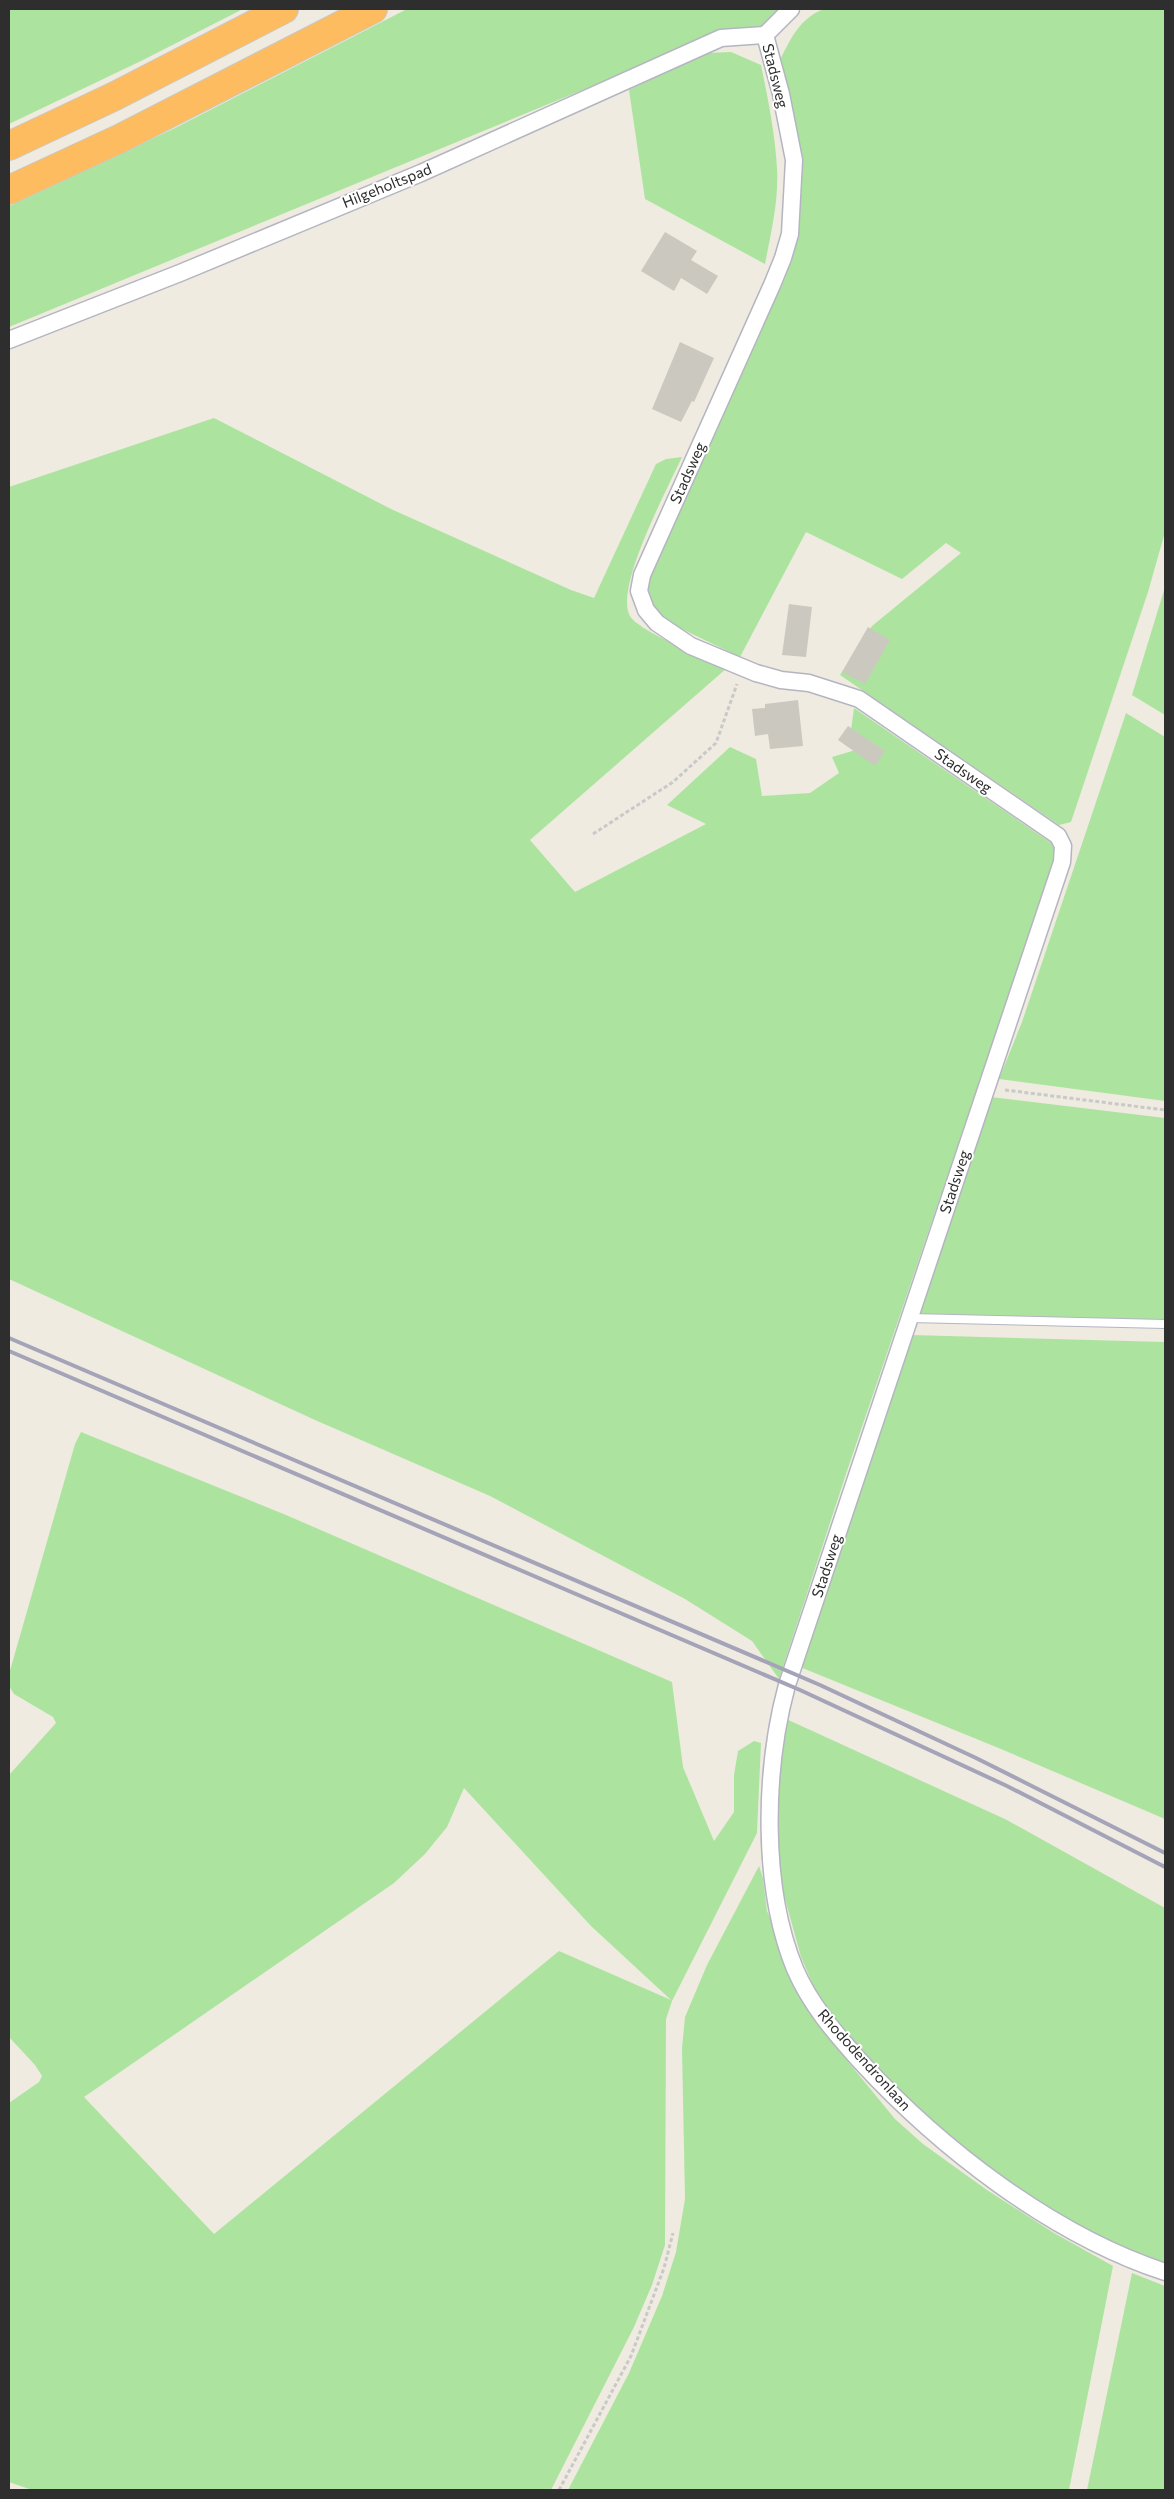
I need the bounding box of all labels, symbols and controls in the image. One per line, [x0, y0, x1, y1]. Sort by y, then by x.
street label: Stadsweg [759, 42, 793, 110]
street label: Hilgeholtspad [339, 159, 434, 211]
street label: Stadsweg [665, 439, 709, 506]
street label: Stadsweg [931, 744, 996, 796]
street label: Stadsweg [935, 1148, 973, 1216]
street label: Stadsweg [807, 1532, 845, 1600]
street label: Rhododendronlaan [814, 2005, 915, 2114]

